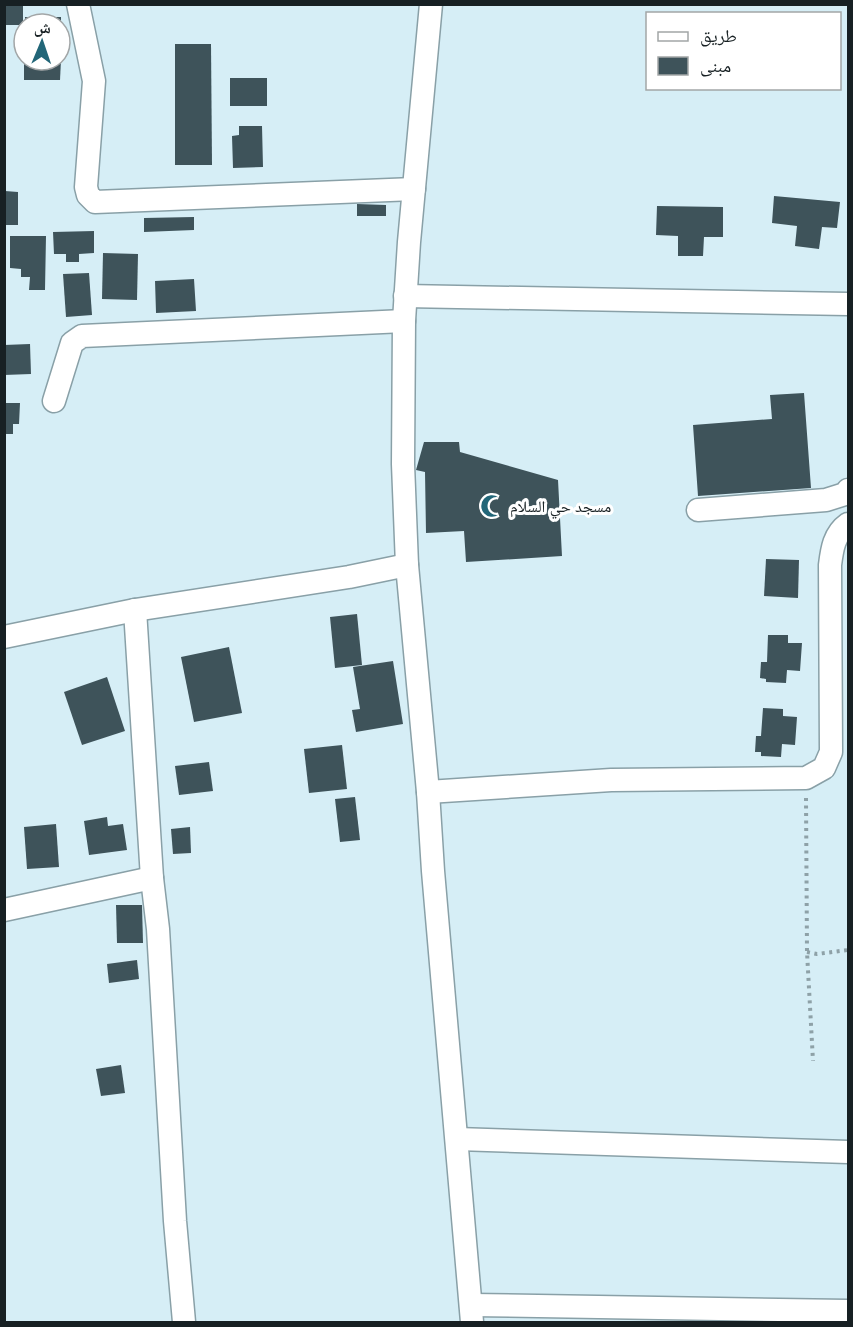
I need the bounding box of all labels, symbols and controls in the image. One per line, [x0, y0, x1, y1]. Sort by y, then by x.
north arrow [12, 12, 72, 72]
legend [646, 12, 841, 90]
text: ش [34, 17, 51, 37]
text: طريق [700, 24, 737, 47]
text: مبنى [700, 54, 731, 77]
mosque icon: مسجد حي السلام [479, 493, 505, 519]
place label: مسجد حي السلام [510, 496, 611, 519]

